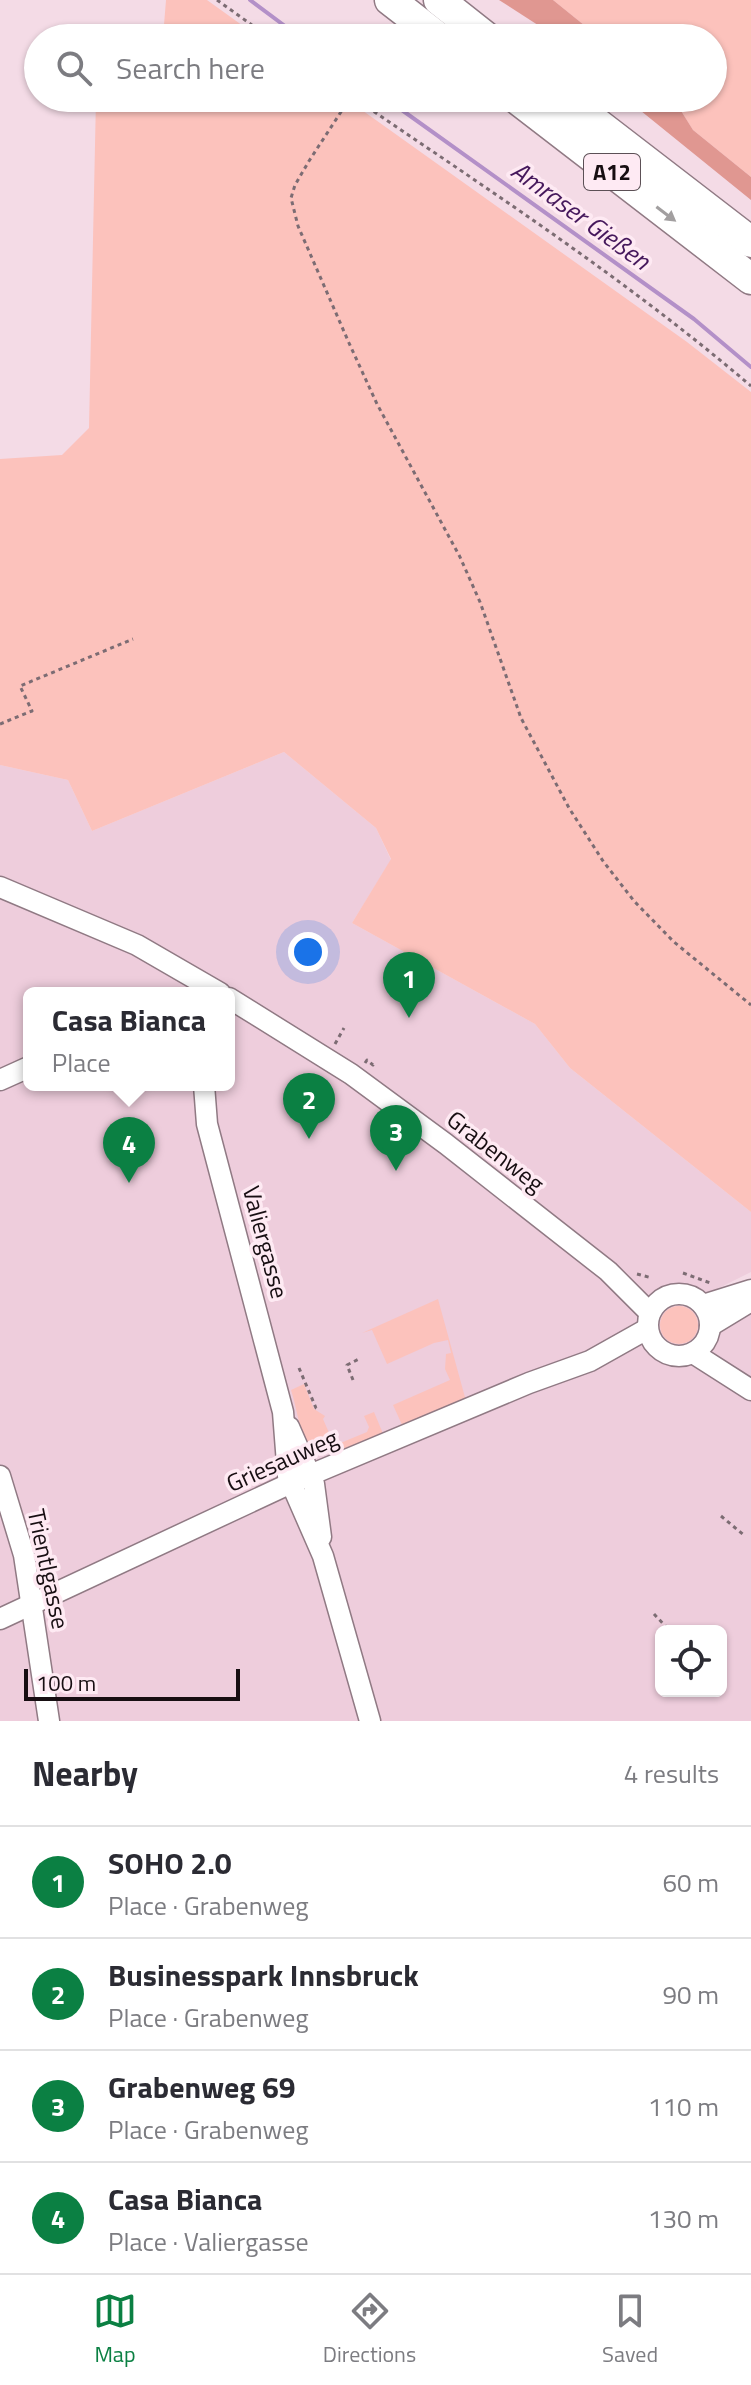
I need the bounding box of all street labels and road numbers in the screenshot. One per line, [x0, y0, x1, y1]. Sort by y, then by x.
road number: A12 [584, 154, 640, 190]
street label: Grabenweg [440, 1101, 552, 1201]
street label: Valiergasse [234, 1182, 298, 1302]
street label: Griesauweg [220, 1419, 344, 1501]
street label: Trientlgasse [19, 1506, 79, 1632]

